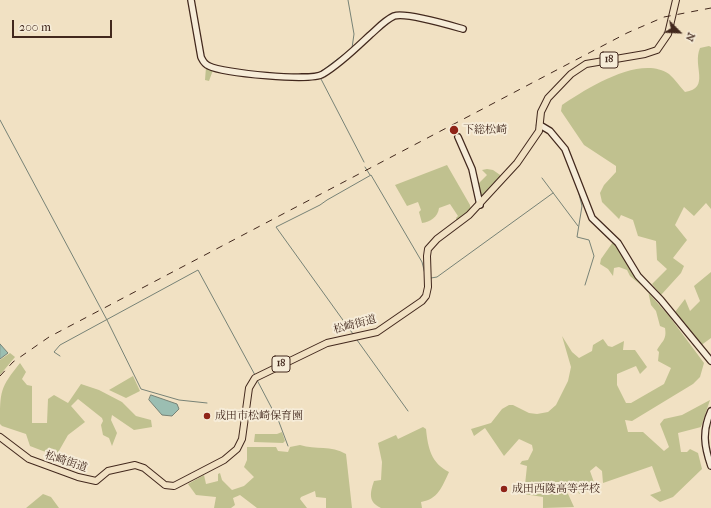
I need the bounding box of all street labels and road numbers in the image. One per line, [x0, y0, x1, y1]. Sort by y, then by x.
road number: 18 [600, 52, 618, 68]
street label: 松崎街道 [332, 313, 378, 337]
road number: 18 [272, 356, 290, 372]
street label: 松崎街道 [43, 449, 89, 475]

